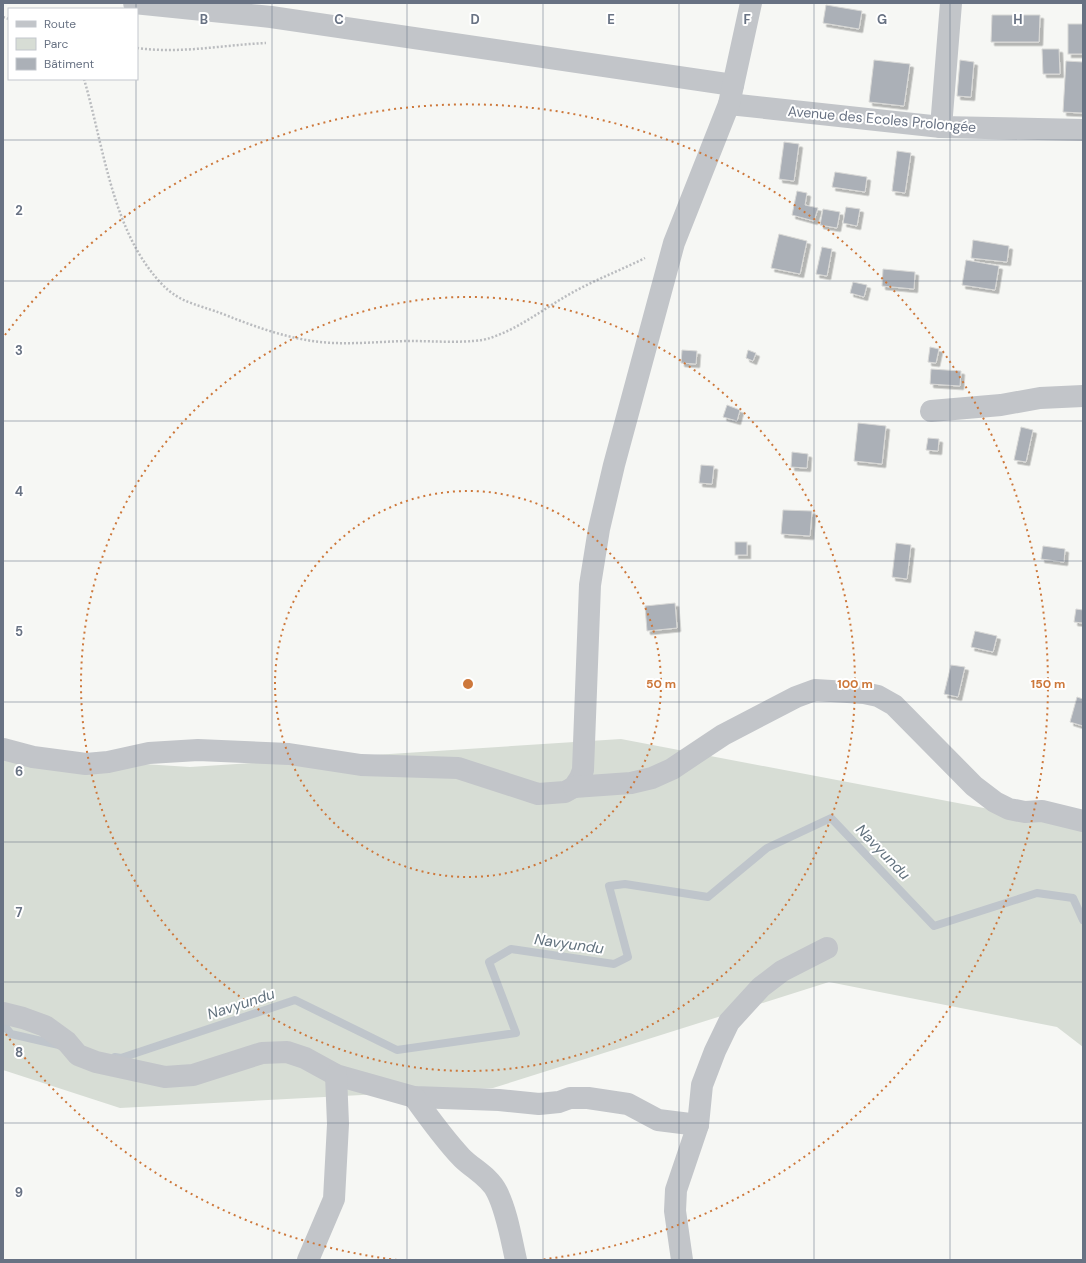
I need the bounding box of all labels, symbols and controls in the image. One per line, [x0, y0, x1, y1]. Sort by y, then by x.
legend [8, 8, 138, 80]
text: B [200, 11, 208, 28]
text: C [334, 11, 344, 28]
text: D [470, 11, 480, 28]
text: E [607, 11, 615, 28]
text: F [743, 11, 751, 28]
text: G [877, 11, 887, 28]
text: H [1013, 11, 1023, 28]
text: Route [44, 16, 76, 32]
text: Parc [44, 36, 68, 52]
text: Bâtiment [44, 56, 95, 72]
street label: Avenue des Ecoles Prolongée [787, 102, 977, 136]
text: 2 [15, 202, 23, 219]
text: 3 [15, 342, 23, 359]
text: 4 [15, 483, 23, 500]
text: 5 [15, 623, 23, 640]
text: 50 m [646, 676, 676, 692]
text: 100 m [837, 676, 873, 692]
text: 150 m [1031, 676, 1065, 692]
centre of rings [461, 677, 475, 691]
text: 6 [15, 763, 23, 780]
water label: Navyundu [851, 820, 915, 884]
text: 7 [16, 904, 23, 921]
water label: Navyundu [533, 929, 605, 959]
water label: Navyundu [205, 984, 278, 1024]
text: 8 [15, 1044, 23, 1061]
text: 9 [15, 1184, 23, 1201]

